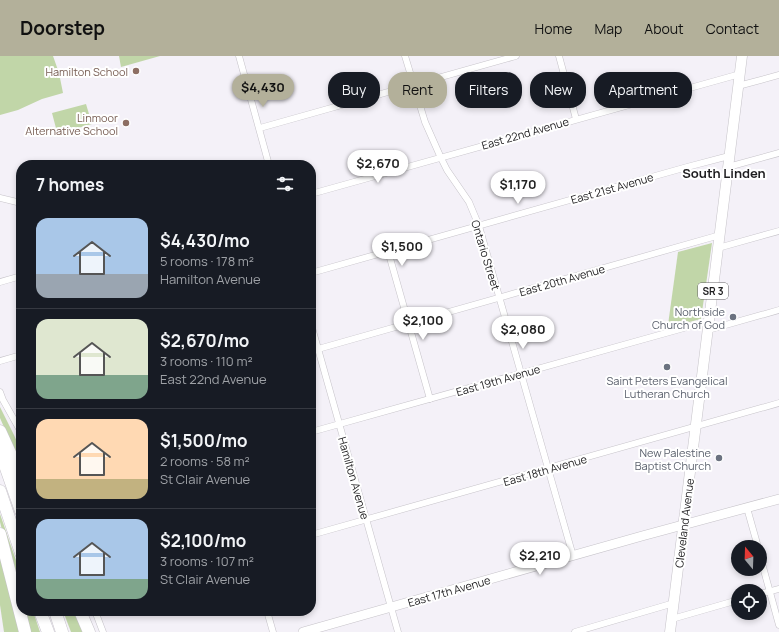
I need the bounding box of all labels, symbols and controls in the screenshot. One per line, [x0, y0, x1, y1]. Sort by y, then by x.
text: Doorstep [20, 15, 105, 41]
text: Home [535, 19, 572, 38]
text: Map [594, 19, 622, 38]
text: About [644, 19, 684, 38]
text: Contact [706, 19, 759, 38]
place label: Hamilton School [45, 64, 128, 79]
marker: Hamilton School [131, 66, 141, 76]
chip: Buy [328, 72, 380, 108]
chip: Rent [388, 72, 447, 108]
chip: Filters [455, 72, 522, 108]
chip: New [530, 72, 586, 108]
chip: Apartment [594, 72, 692, 108]
pin: $4,430 [230, 74, 296, 108]
text: $4,430 [241, 78, 285, 96]
place label: Linmoor Alternative School [25, 110, 118, 138]
street label: East 22nd Avenue [480, 113, 571, 153]
marker: Linmoor Alternative School [121, 118, 131, 128]
pin: $2,670 [345, 150, 411, 184]
text: $2,670 [356, 154, 400, 172]
district label: South Linden [682, 164, 766, 182]
street label: East 21st Avenue [569, 169, 656, 207]
pin: $1,170 [485, 171, 551, 205]
text: 7 homes [36, 173, 104, 196]
icon: filters [274, 173, 296, 195]
text: $1,170 [500, 175, 536, 193]
street label: Ontario Street [468, 218, 504, 292]
text: $4,430/mo [160, 229, 250, 252]
pin: $1,500 [369, 233, 435, 267]
icon: home [68, 234, 116, 282]
text: $1,500 [381, 237, 423, 255]
text: 5 rooms · 178 m² [160, 252, 254, 270]
street label: East 20th Avenue [517, 260, 607, 299]
text: Hamilton Avenue [160, 270, 261, 288]
road number: SR 3 [698, 283, 728, 299]
place label: Northside Church of God [652, 304, 726, 332]
pin: $2,100 [390, 307, 456, 341]
text: $2,100 [402, 311, 444, 329]
marker: Northside Church of God [728, 312, 738, 322]
pin: $2,080 [490, 316, 556, 350]
text: $2,080 [501, 320, 545, 338]
text: $2,670/mo [160, 329, 249, 352]
icon: home [68, 335, 116, 383]
text: 3 rooms · 110 m² [160, 352, 253, 370]
street label: East 19th Avenue [454, 361, 542, 399]
marker: Saint Peters Evangelical Lutheran Church [662, 362, 672, 372]
text: East 22nd Avenue [160, 370, 267, 388]
place label: Saint Peters Evangelical Lutheran Church [607, 373, 727, 401]
text: $1,500/mo [160, 429, 247, 452]
icon: home [68, 435, 116, 483]
street label: Hamilton Avenue [335, 435, 373, 522]
place label: New Palestine Baptist Church [635, 445, 712, 473]
street label: East 18th Avenue [501, 451, 589, 489]
text: 2 rooms · 58 m² [160, 452, 250, 470]
marker: New Palestine Baptist Church [714, 453, 724, 463]
text: St Clair Avenue [160, 470, 250, 488]
street label: Cleveland Avenue [671, 477, 697, 569]
text: $2,100/mo [160, 529, 246, 552]
icon: home [68, 535, 116, 583]
north arrow [731, 540, 767, 576]
map controls [731, 540, 767, 620]
pin: $2,210 [507, 542, 573, 576]
text: $2,210 [519, 546, 561, 564]
text: 3 rooms · 107 m² [160, 552, 254, 570]
text: St Clair Avenue [160, 570, 250, 588]
street label: East 17th Avenue [406, 572, 493, 610]
button: locate [731, 584, 767, 620]

